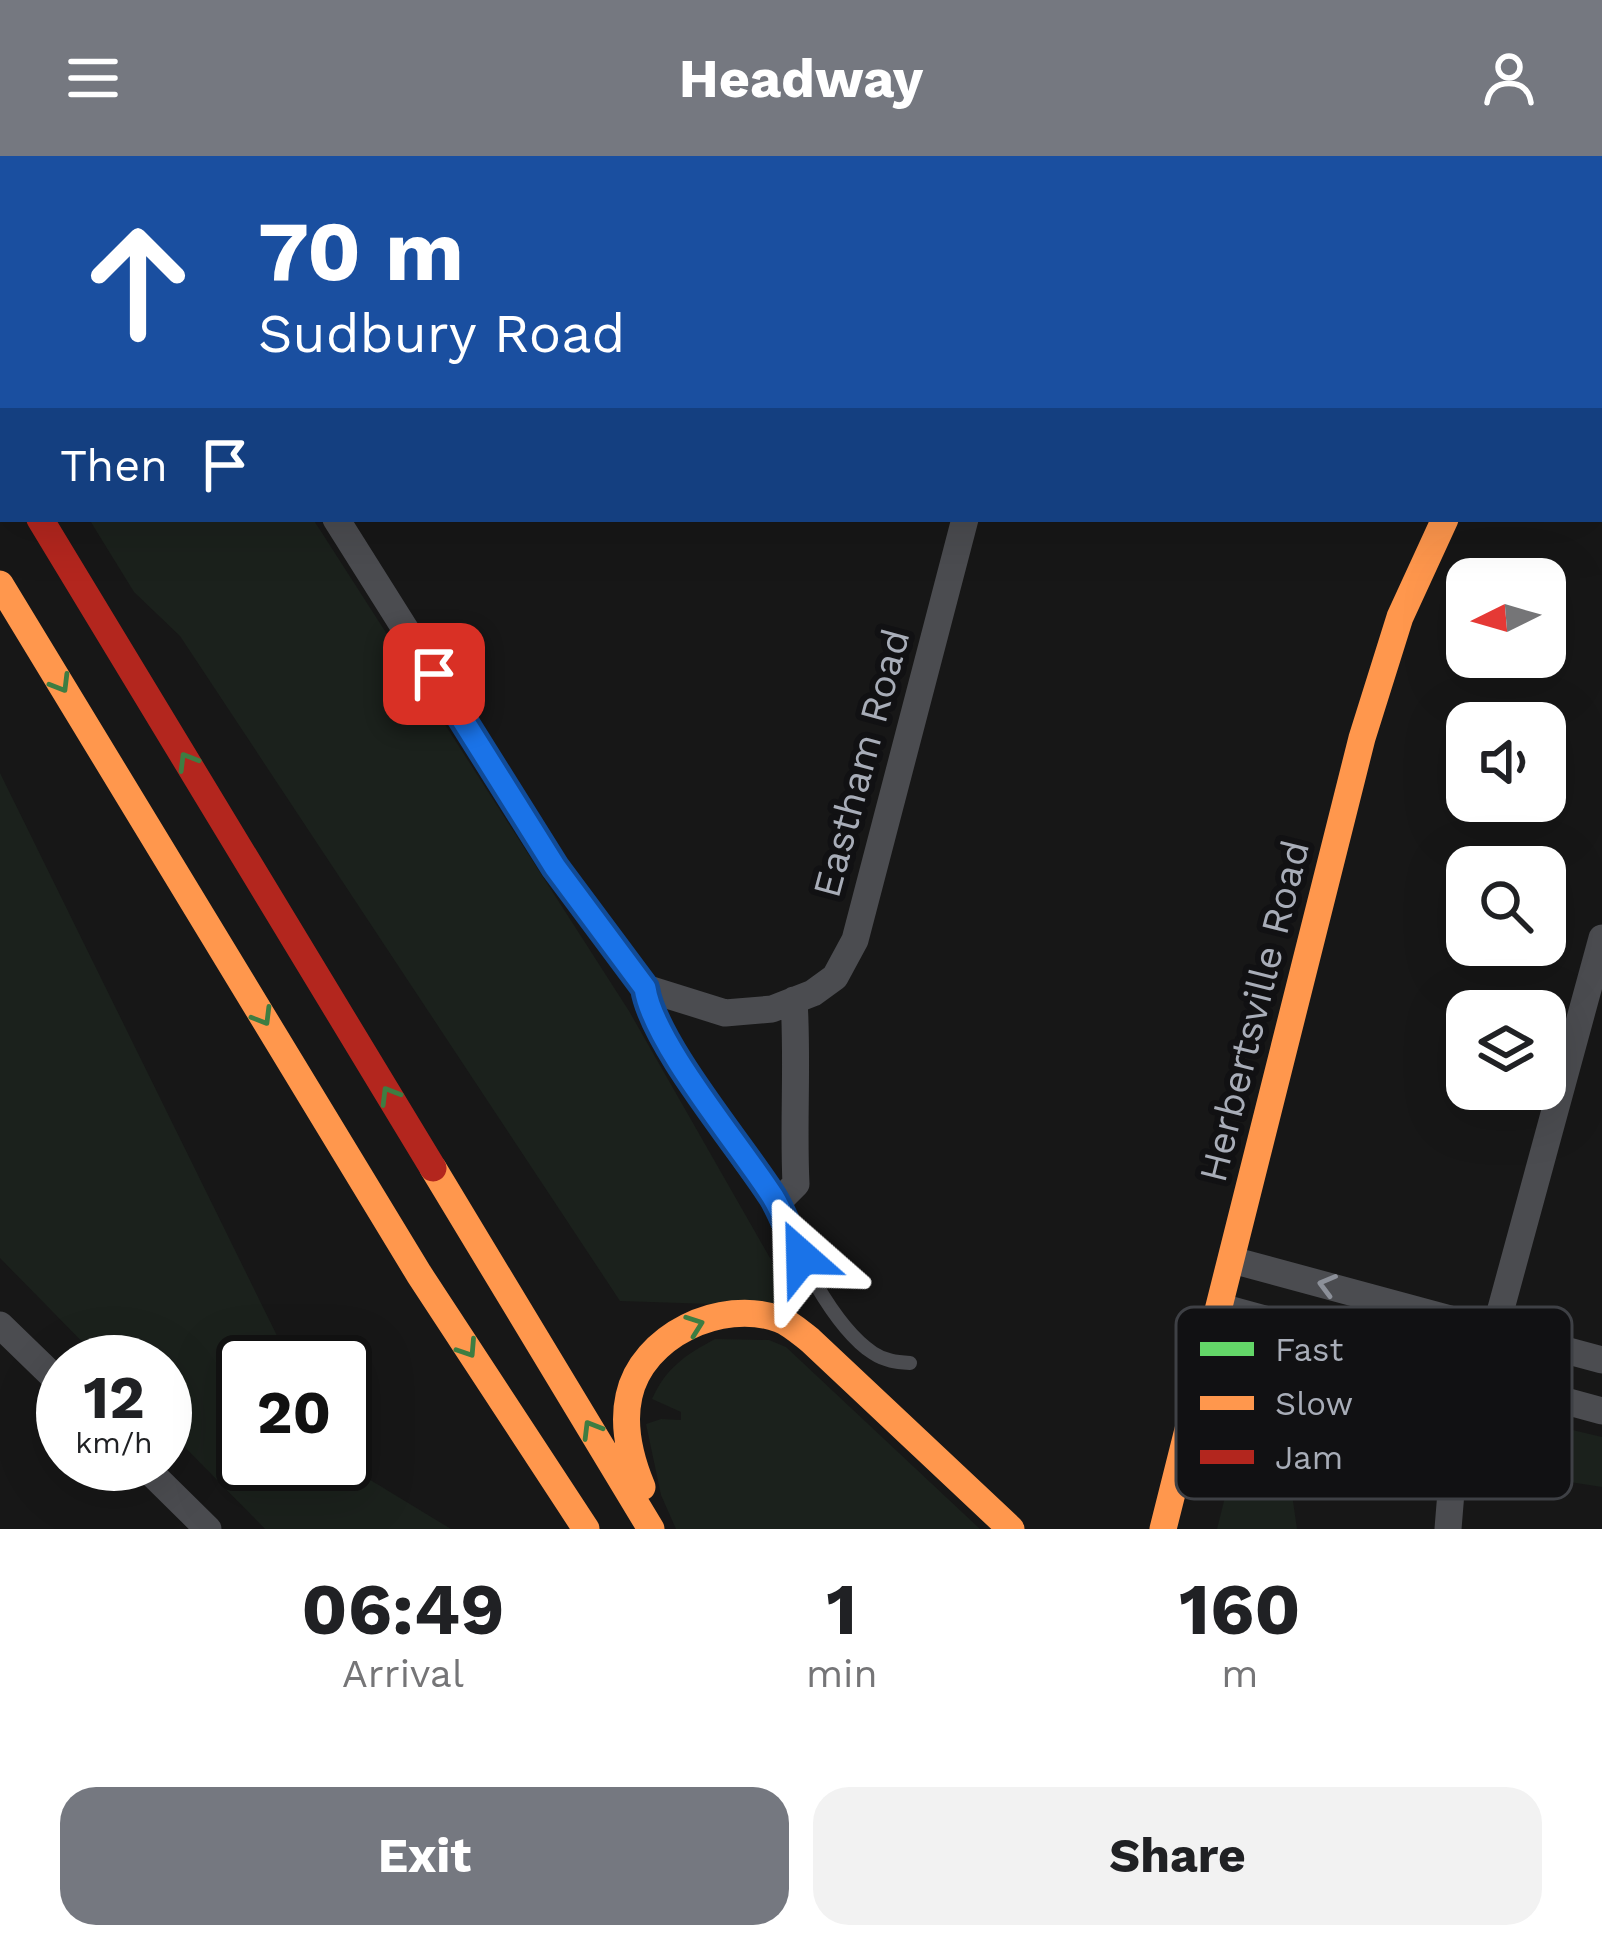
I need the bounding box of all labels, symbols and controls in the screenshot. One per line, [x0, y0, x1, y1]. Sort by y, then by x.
icon: menu [60, 45, 126, 111]
icon: person [1476, 45, 1542, 111]
text: Headway [679, 47, 923, 110]
text: 70 m [258, 202, 464, 300]
icon: ahead [60, 204, 216, 360]
text: Sudbury Road [258, 302, 625, 365]
icon: arrive [192, 432, 258, 498]
text: Then [60, 439, 168, 492]
north arrow [1446, 558, 1566, 678]
map controls [1446, 558, 1566, 1110]
pin [383, 623, 485, 725]
street label: Eastham Road [804, 624, 918, 902]
icon: arrive [401, 641, 467, 707]
one-way arrow [47, 671, 69, 693]
button: sound [1446, 702, 1566, 822]
one-way arrow [179, 753, 201, 775]
street label: Herbertsville Road [1190, 836, 1318, 1186]
button: search [1446, 846, 1566, 966]
button: layers [1446, 990, 1566, 1110]
one-way arrow [249, 1004, 271, 1026]
one-way arrow [381, 1086, 403, 1108]
position arrow [739, 1194, 865, 1320]
one-way arrow [1317, 1275, 1338, 1300]
legend [1176, 1307, 1572, 1499]
one-way arrow [683, 1315, 704, 1339]
text: Fast [1275, 1330, 1344, 1369]
speed limit sign: 20 [216, 1335, 372, 1491]
one-way arrow [454, 1336, 476, 1358]
text: 12 [83, 1362, 145, 1433]
text: Slow [1275, 1384, 1353, 1423]
one-way arrow [582, 1420, 605, 1442]
text: km/h [75, 1425, 153, 1460]
text: Jam [1275, 1438, 1343, 1477]
text: 06:49 [301, 1567, 505, 1651]
text: 1 [826, 1567, 857, 1651]
text: 160 [1179, 1567, 1301, 1651]
text: Arrival [342, 1651, 464, 1696]
text: min [806, 1651, 878, 1696]
text: m [1221, 1651, 1258, 1696]
button: Exit [60, 1787, 789, 1925]
button: Share [813, 1787, 1542, 1925]

